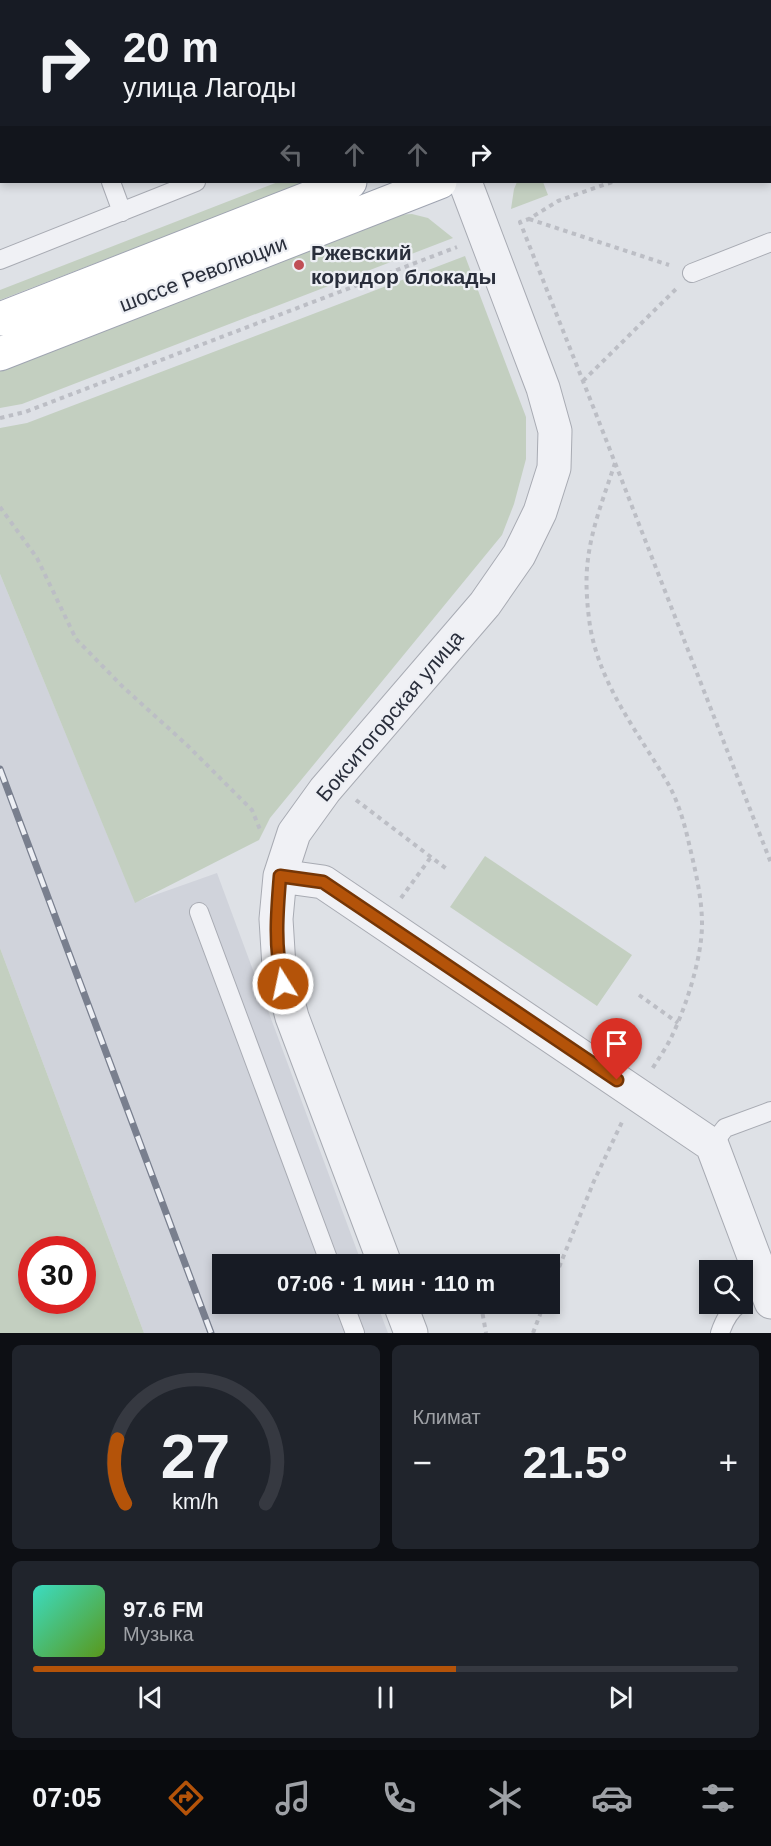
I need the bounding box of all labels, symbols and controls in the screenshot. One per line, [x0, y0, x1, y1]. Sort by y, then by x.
icon: right [24, 24, 102, 102]
text: 20 m [123, 24, 219, 71]
text: улица Лагоды [123, 73, 296, 103]
icon: left [275, 138, 308, 171]
icon: ahead [338, 138, 371, 171]
icon: ahead [401, 138, 434, 171]
icon: right [464, 138, 497, 171]
street label: шоссе Революции [116, 231, 290, 316]
place label: Ржевский коридор блокады [311, 241, 496, 288]
marker: Ржевский коридор блокады [292, 258, 306, 272]
street label: Бокситогорская улица [312, 626, 468, 806]
position arrow [251, 952, 315, 1016]
pin [591, 1018, 642, 1080]
icon: arrive [600, 1027, 633, 1060]
speed limit sign: 30 [18, 1236, 96, 1314]
map controls [699, 1260, 753, 1314]
button: search [699, 1260, 753, 1314]
text: 07:06 · 1 мин · 110 m [277, 1271, 495, 1296]
text: Климат [413, 1406, 481, 1428]
text: 27 [161, 1422, 230, 1491]
text: 21.5° [522, 1437, 628, 1488]
text: − [413, 1444, 432, 1481]
text: + [719, 1444, 738, 1481]
text: km/h [173, 1490, 219, 1514]
text: 97.6 FM [123, 1597, 204, 1622]
text: Музыка [123, 1623, 194, 1645]
icon: previous [134, 1681, 167, 1714]
icon: pause [369, 1681, 402, 1714]
icon: next [604, 1681, 637, 1714]
icon: directions [165, 1777, 207, 1819]
icon: music [272, 1777, 314, 1819]
icon: phone [378, 1777, 420, 1819]
icon: climate [484, 1777, 526, 1819]
icon: car [591, 1777, 633, 1819]
icon: filters [697, 1777, 739, 1819]
text: 07:05 [32, 1783, 101, 1813]

